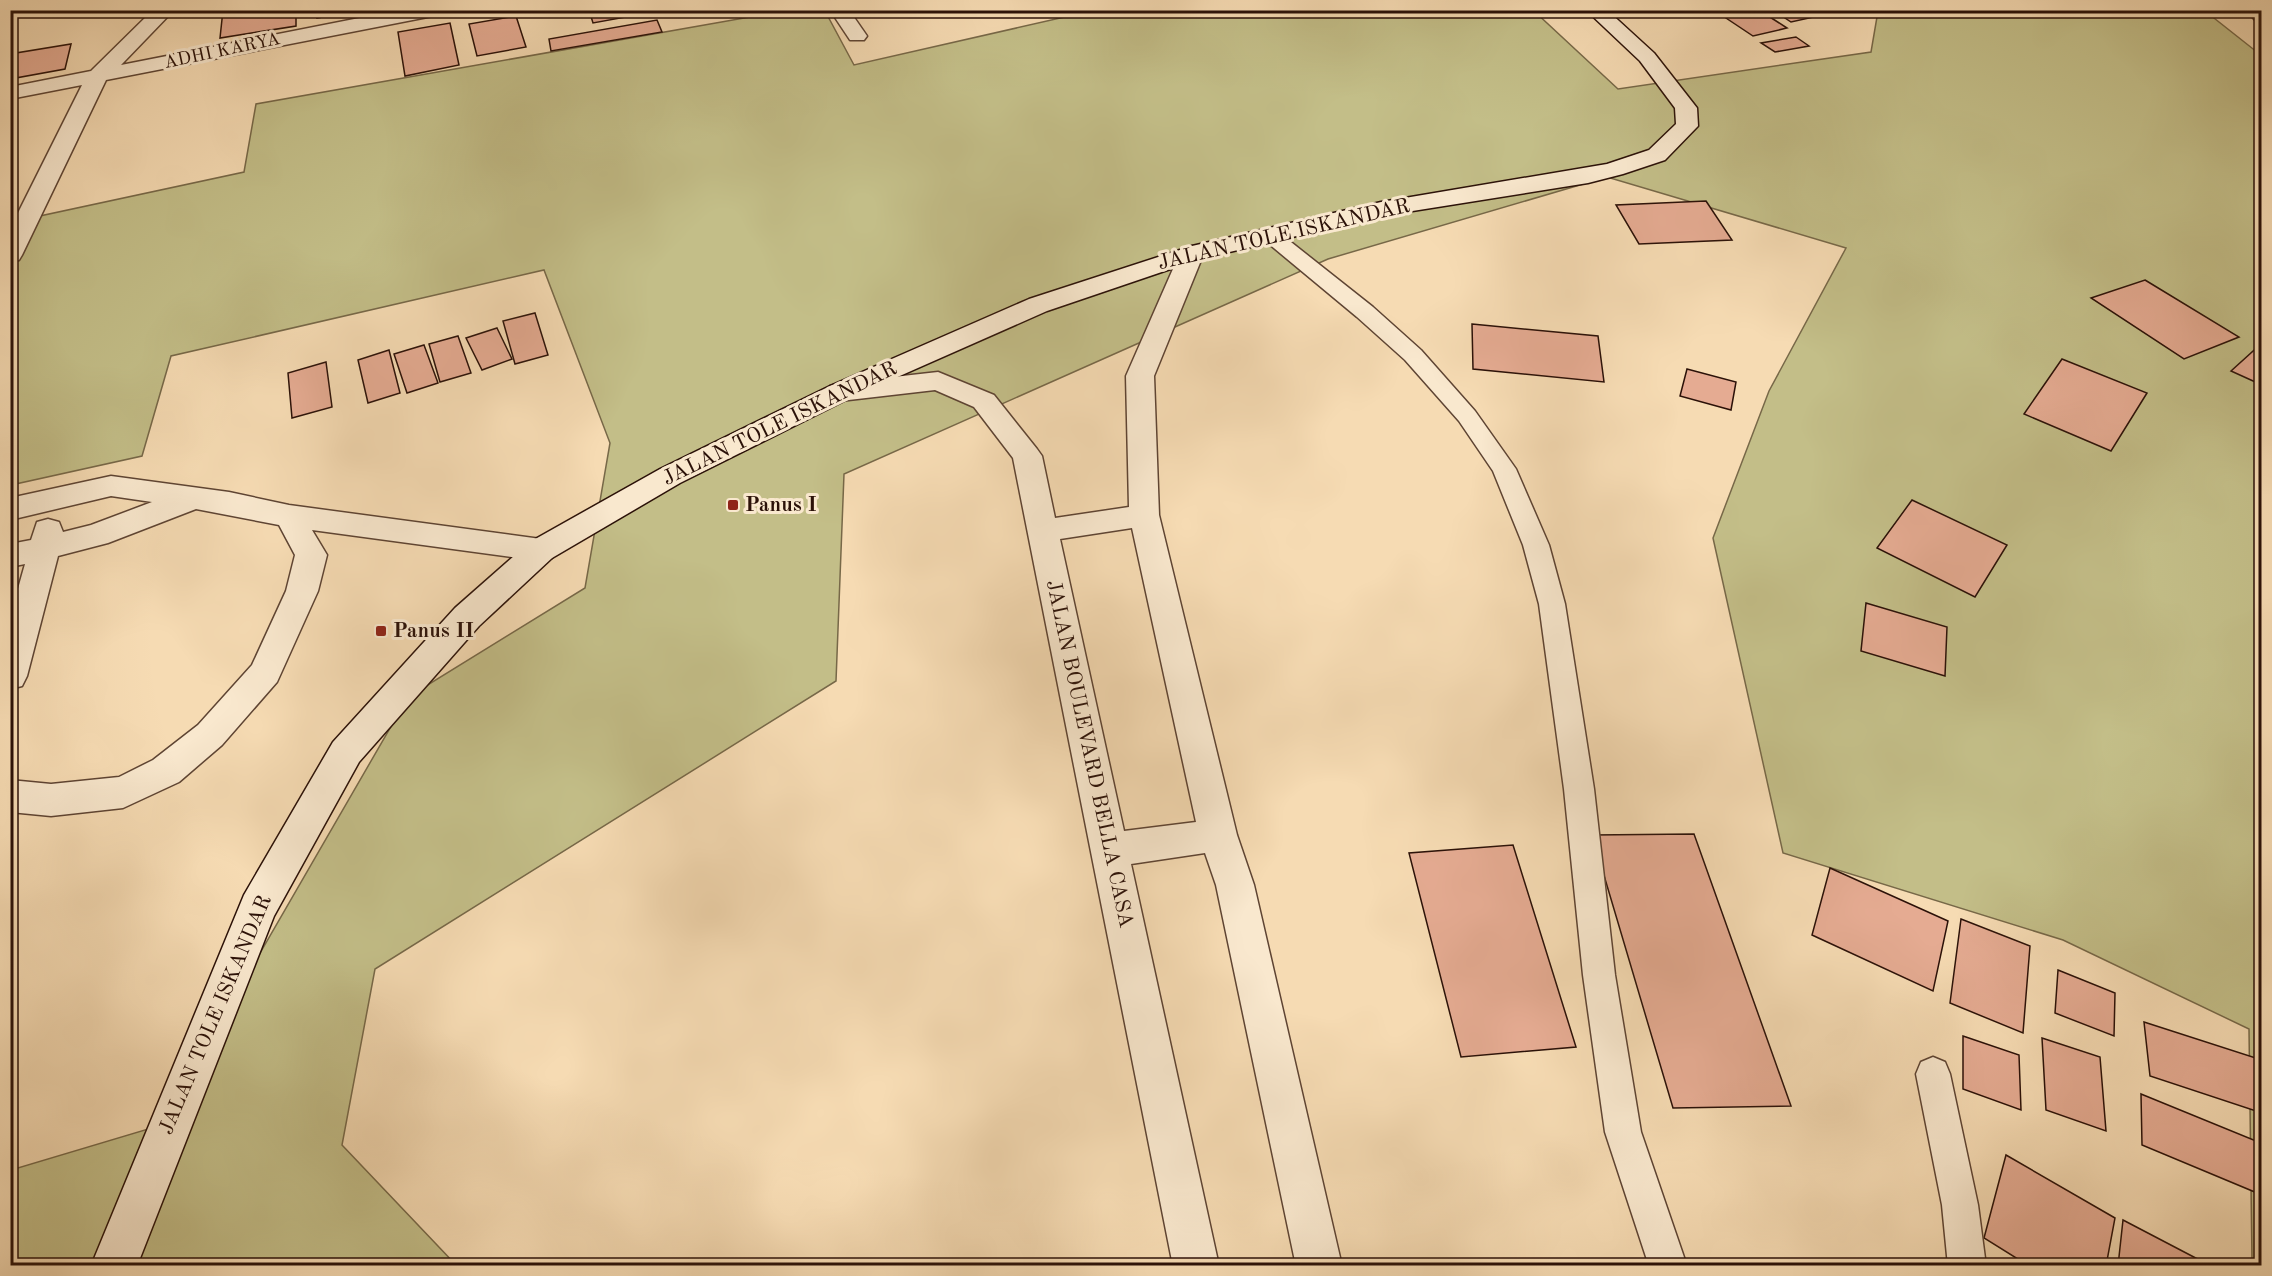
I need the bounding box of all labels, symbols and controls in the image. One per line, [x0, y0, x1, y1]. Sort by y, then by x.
street label: ADHI KARYA [162, 30, 282, 72]
street label: JALAN TOLE ISKANDAR [1156, 196, 1412, 274]
street label: JALAN TOLE ISKANDAR [660, 358, 900, 490]
place label: Panus I [745, 495, 817, 516]
marker: Panus I [726, 498, 740, 512]
street label: JALAN BOULEVARD BELLA CASA [1042, 578, 1136, 930]
place label: Panus II [393, 621, 474, 642]
marker: Panus II [374, 624, 388, 638]
street label: JALAN TOLE ISKANDAR [156, 892, 276, 1138]

